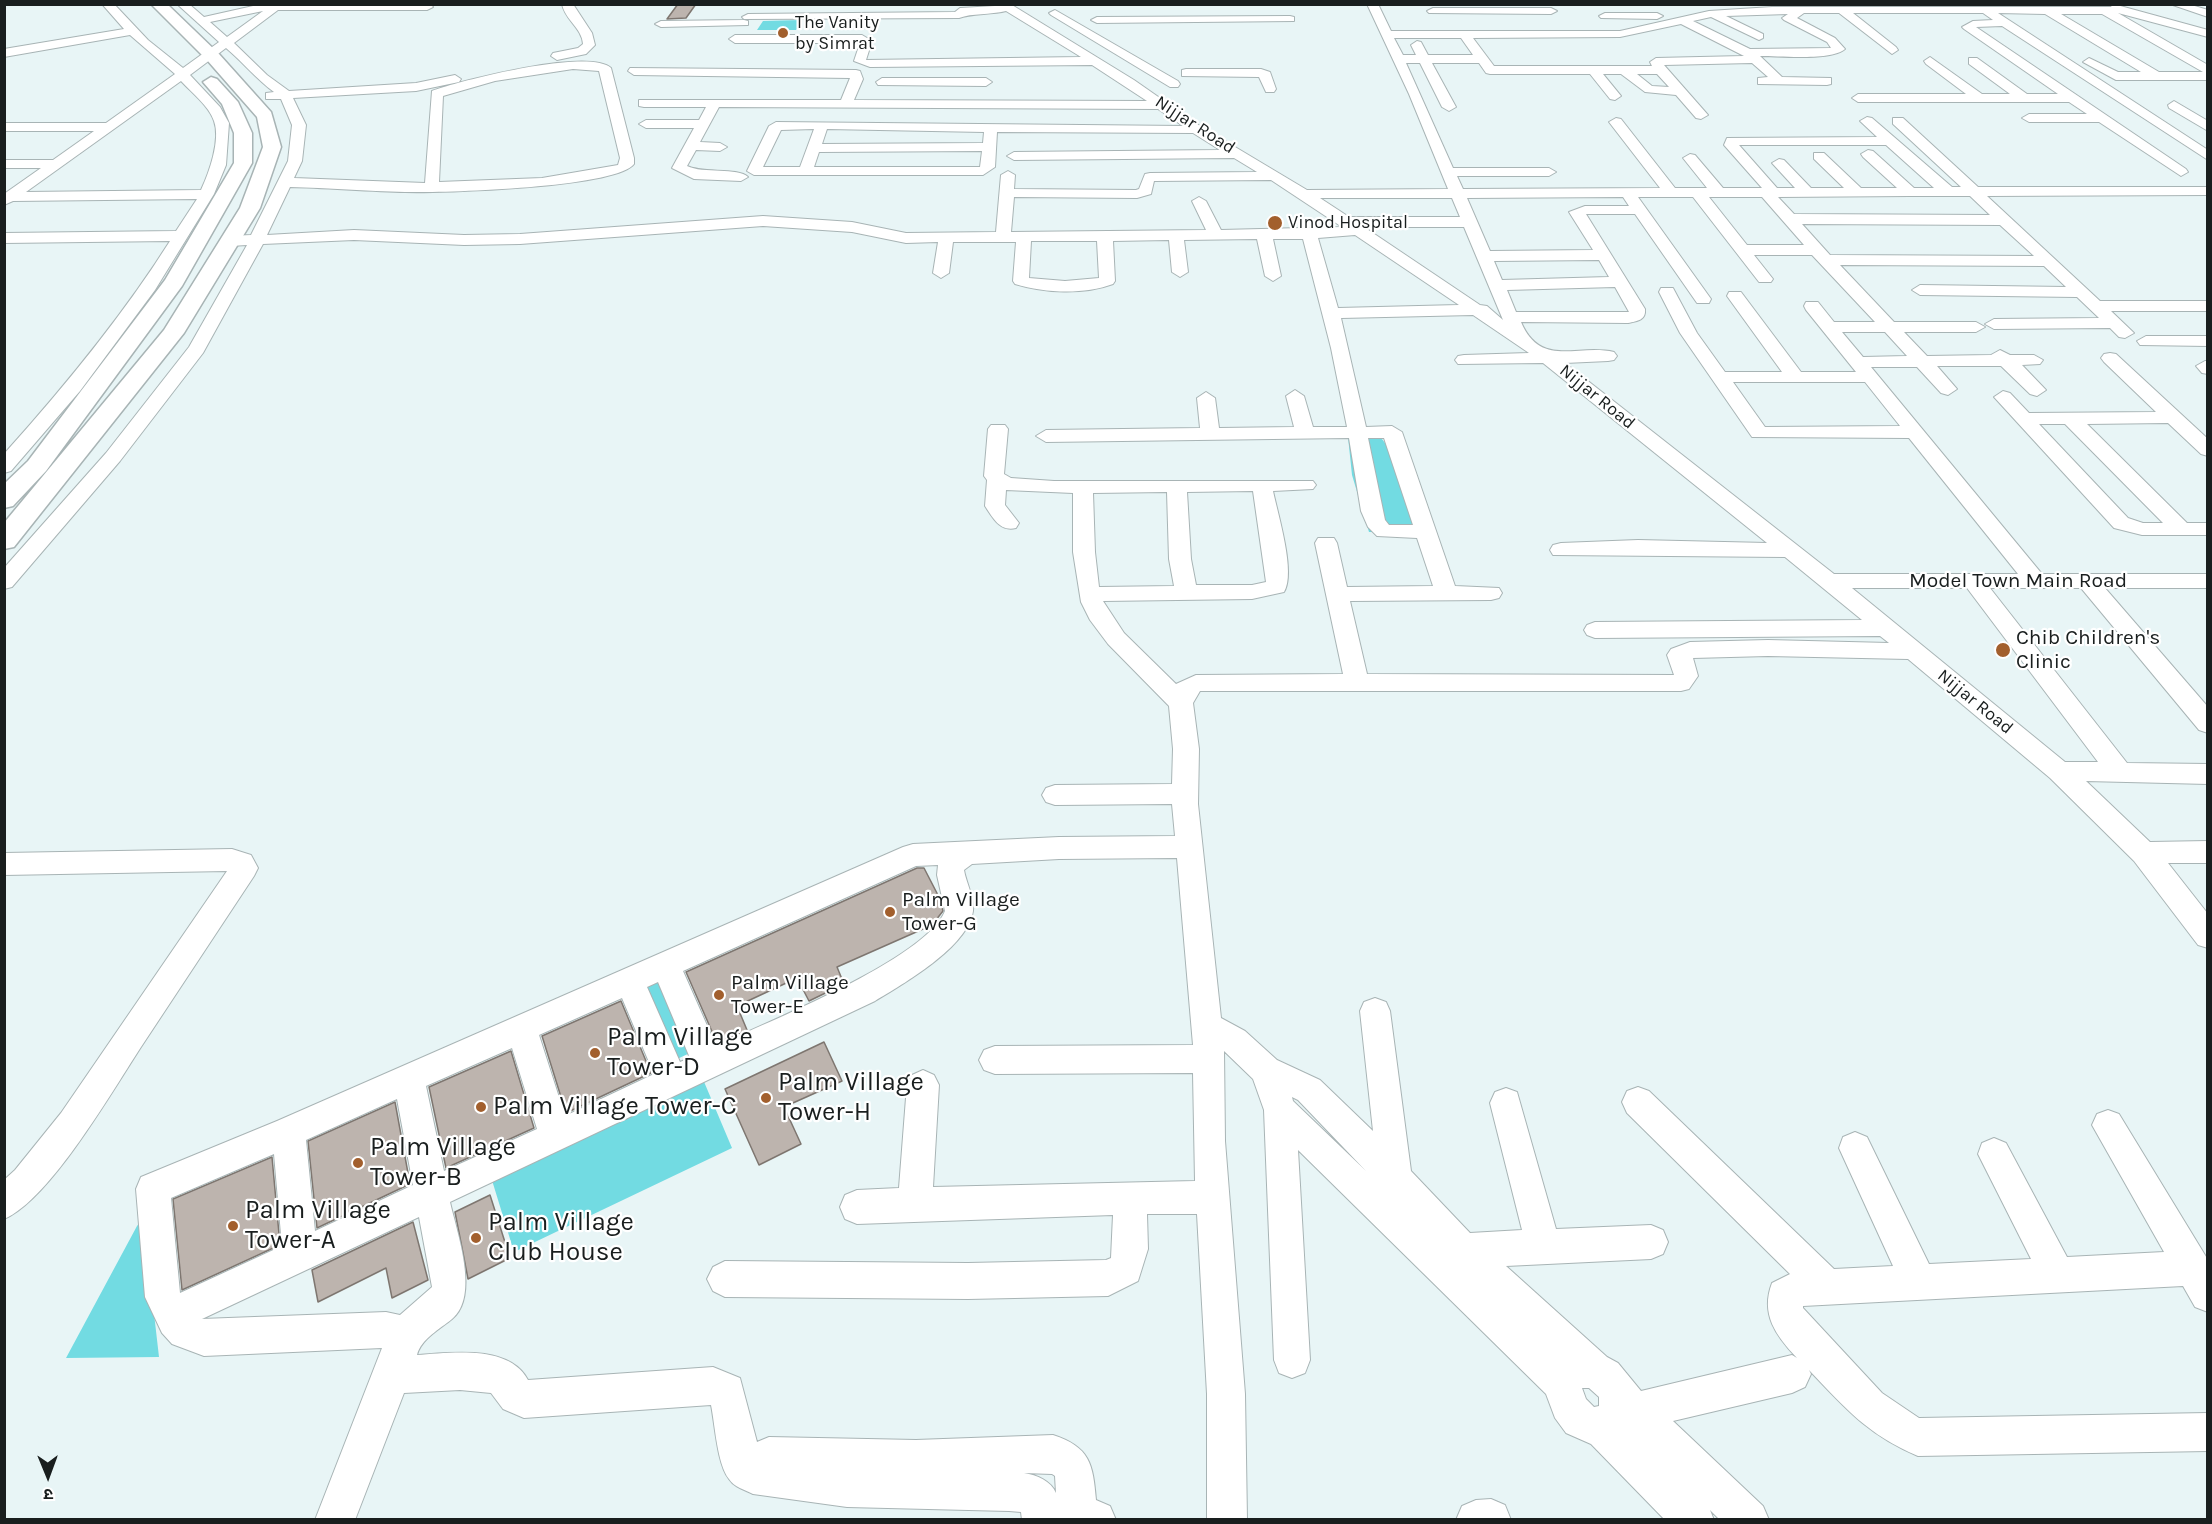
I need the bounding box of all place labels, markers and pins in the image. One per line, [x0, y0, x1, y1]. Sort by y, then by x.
place label: The Vanity by Simrat [795, 12, 879, 54]
marker: The Vanity by Simrat [776, 26, 790, 40]
place label: Vinod Hospital [1288, 212, 1408, 234]
marker: Vinod Hospital [1266, 214, 1284, 232]
place label: Chib Children's Clinic [2016, 625, 2160, 675]
marker: Chib Children's Clinic [1994, 641, 2012, 659]
place label: Palm Village Tower-G [902, 887, 1020, 937]
marker: Palm Village Tower-G [883, 905, 897, 919]
place label: Palm Village Tower-E [731, 970, 849, 1020]
marker: Palm Village Tower-E [712, 988, 726, 1002]
place label: Palm Village Tower-D [607, 1022, 753, 1084]
marker: Palm Village Tower-D [588, 1046, 602, 1060]
place label: Palm Village Tower-H [778, 1067, 924, 1128]
place label: Palm Village Tower-C [493, 1091, 737, 1123]
marker: Palm Village Tower-H [759, 1091, 773, 1105]
marker: Palm Village Tower-C [474, 1100, 488, 1114]
place label: Palm Village Tower-B [370, 1132, 516, 1194]
marker: Palm Village Tower-B [351, 1156, 365, 1170]
place label: Palm Village Tower-A [245, 1195, 391, 1256]
place label: Palm Village Club House [488, 1207, 634, 1268]
marker: Palm Village Tower-A [226, 1219, 240, 1233]
marker: Palm Village Club House [469, 1231, 483, 1245]

